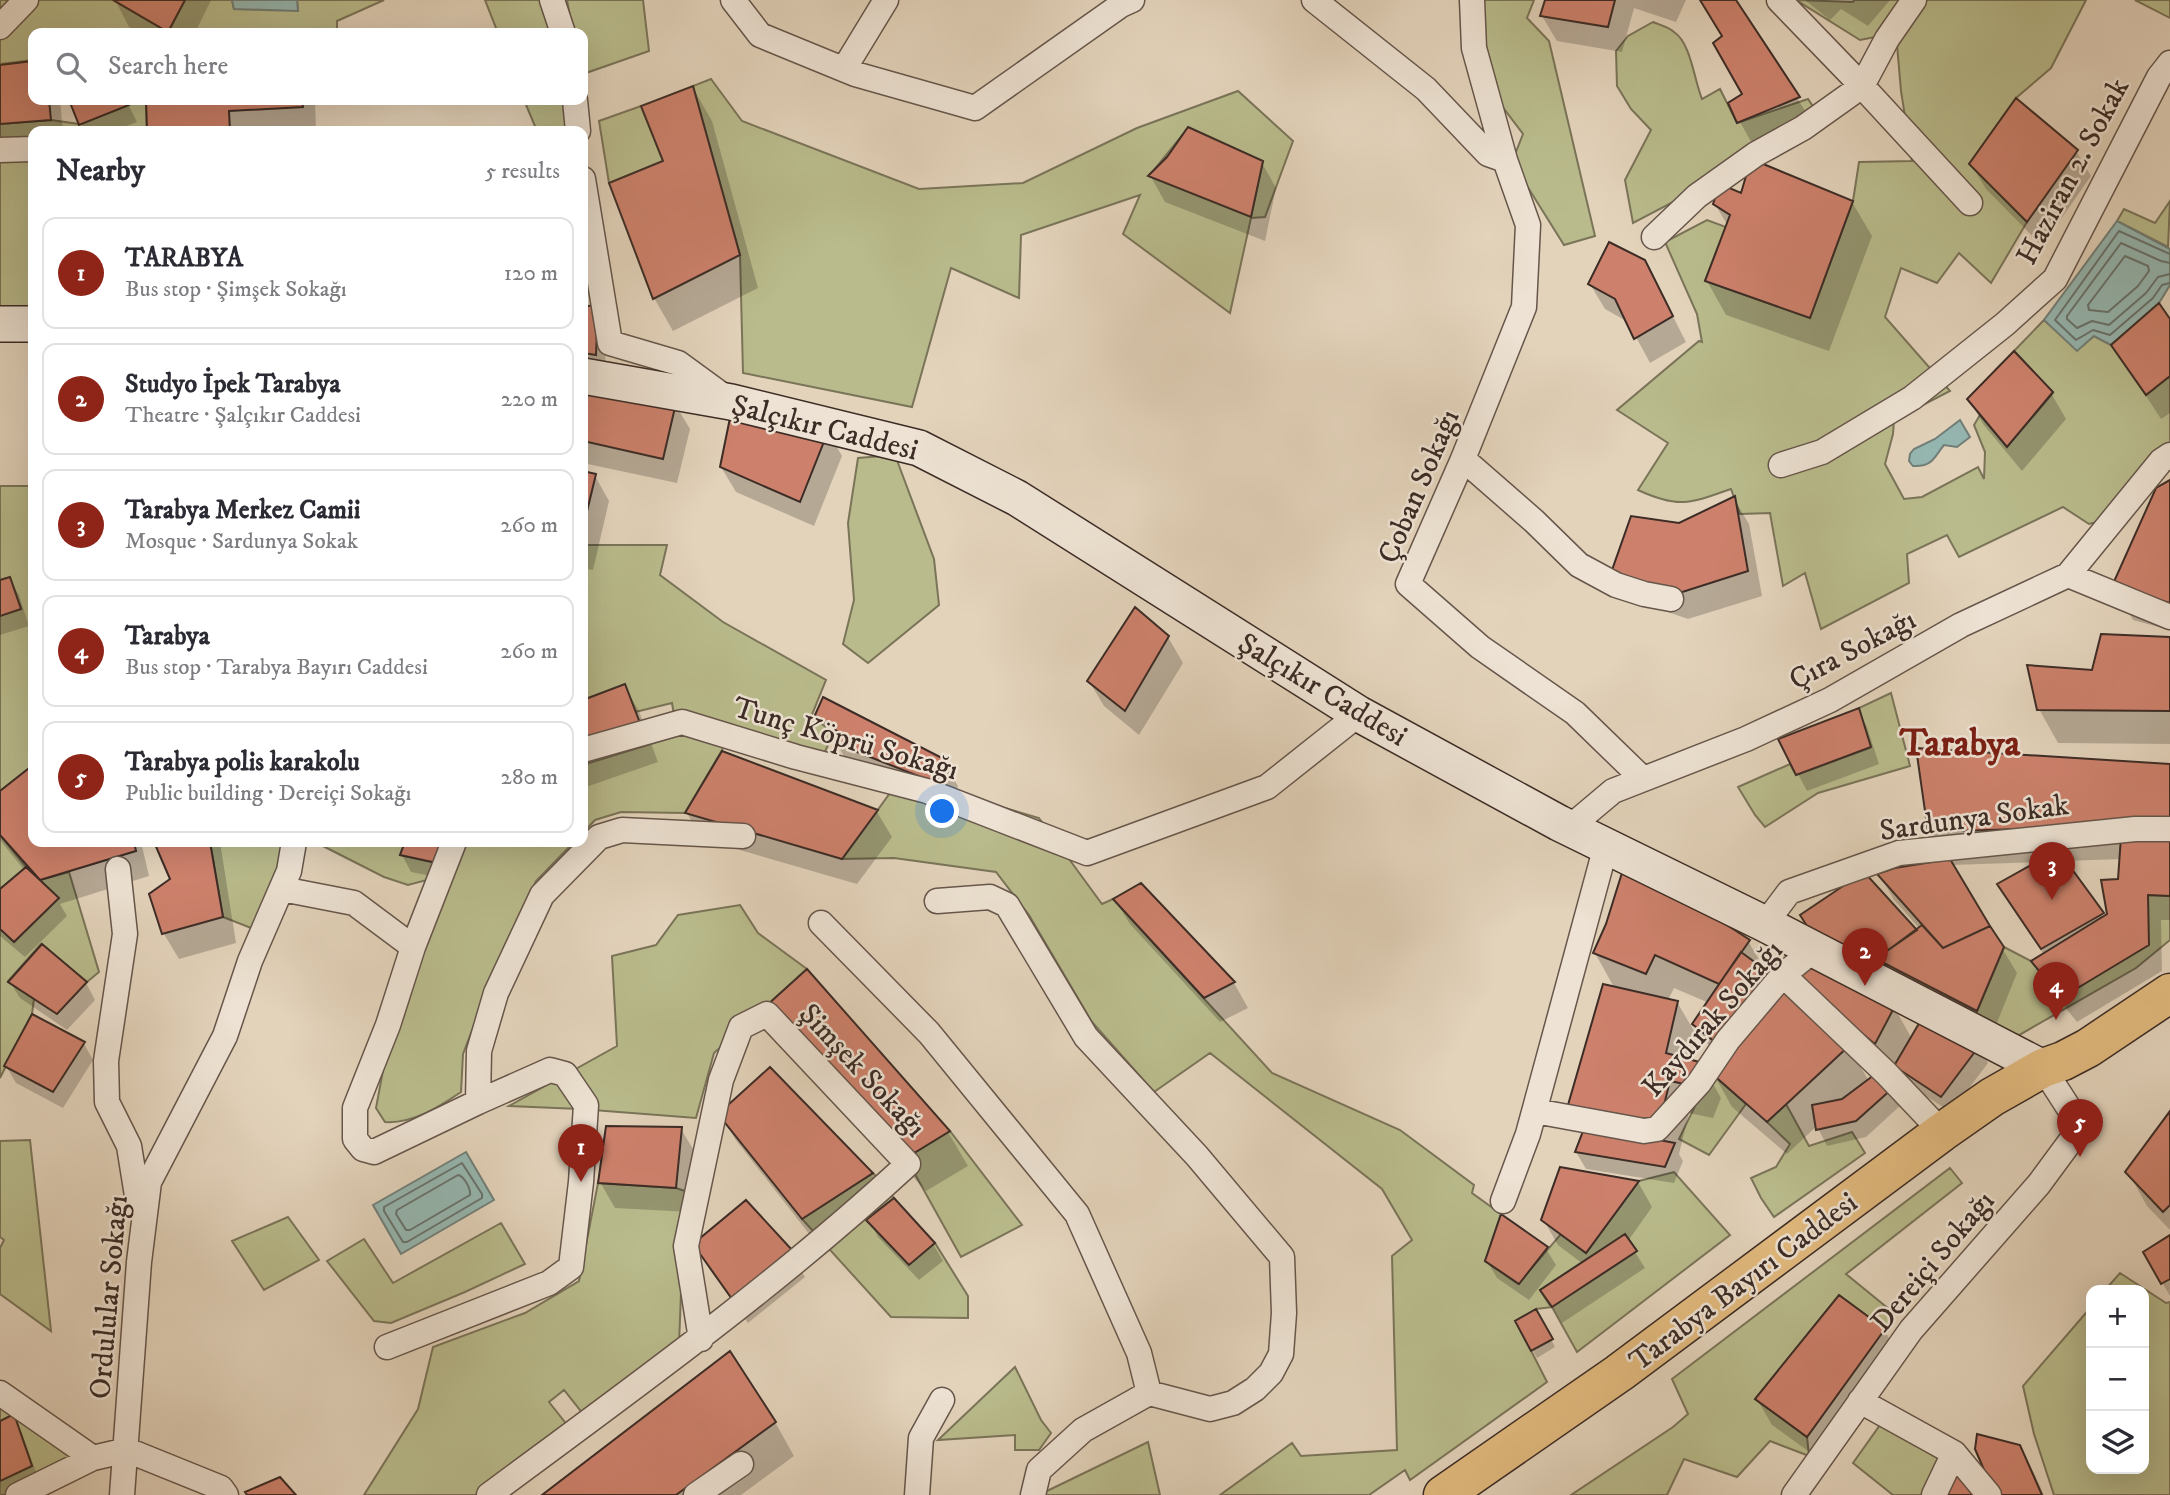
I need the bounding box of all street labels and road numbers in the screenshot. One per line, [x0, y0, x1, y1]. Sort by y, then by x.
street label: Haziran 2. Sokak [2009, 72, 2138, 271]
street label: Şalçıkır Caddesi [727, 387, 922, 470]
street label: Çoban Sokağı [1370, 404, 1468, 569]
street label: Çıra Sokağı [1783, 602, 1922, 699]
street label: Şalçıkır Caddesi [1231, 625, 1414, 755]
street label: Tunç Köprü Sokağı [729, 690, 962, 789]
street label: Sardunya Sokak [1877, 787, 2071, 850]
street label: Kaydırak Sokağı [1635, 933, 1791, 1105]
street label: Şimşek Sokağı [790, 996, 933, 1146]
street label: Tarabya Bayırı Caddesi [1623, 1184, 1865, 1380]
street label: Dereiçi Sokağı [1863, 1184, 2003, 1340]
street label: Ordulular Sokağı [82, 1194, 137, 1401]

